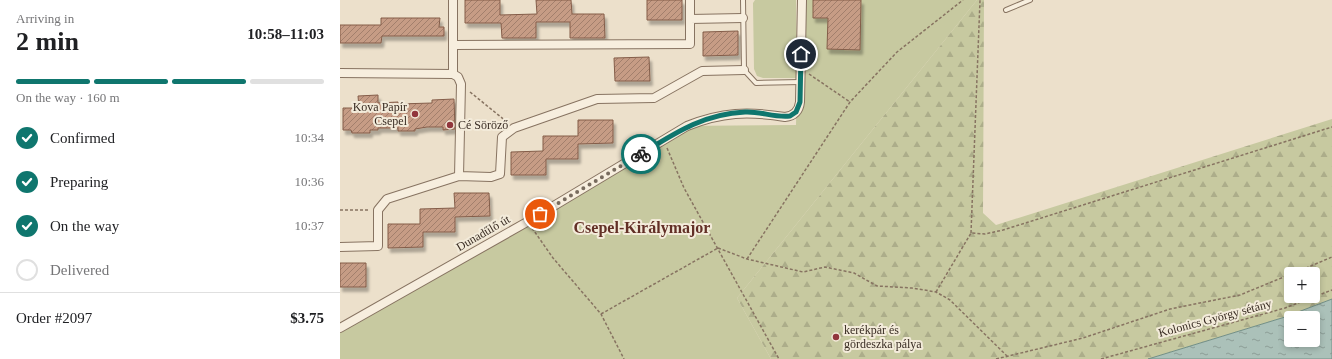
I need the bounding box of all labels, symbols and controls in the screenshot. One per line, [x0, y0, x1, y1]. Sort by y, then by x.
text: Arriving in [16, 11, 74, 26]
text: 10:58–11:03 [247, 26, 324, 42]
text: 2 min [16, 27, 79, 56]
pin [784, 37, 818, 71]
icon: home [790, 43, 812, 65]
text: On the way · 160 m [16, 90, 120, 105]
place label: Kova Papír Csepel [353, 100, 408, 128]
marker: Kova Papír Csepel [410, 109, 420, 119]
place label: Cé Söröző [458, 118, 508, 132]
marker: Cé Söröző [445, 120, 455, 130]
icon: check [16, 127, 38, 149]
text: Confirmed [50, 130, 115, 146]
text: 10:34 [294, 130, 324, 145]
courier [621, 134, 661, 174]
icon: bike [630, 143, 652, 165]
icon: check [16, 171, 38, 193]
text: Preparing [50, 174, 108, 190]
text: 10:36 [294, 174, 324, 189]
pin [523, 197, 557, 231]
icon: bag [529, 203, 551, 225]
street label: Dunadűlő út [454, 212, 513, 254]
icon: check [16, 215, 38, 237]
text: On the way [50, 218, 119, 234]
text: 10:37 [294, 218, 324, 233]
district label: Csepel-Királymajor [574, 219, 710, 237]
text: Delivered [50, 262, 109, 278]
map controls [1284, 267, 1320, 347]
button: + [1284, 267, 1320, 303]
street label: Kolonics György sétány [1157, 296, 1273, 340]
text: Order #2097 [16, 310, 92, 326]
text: $3.75 [290, 310, 324, 326]
button: − [1284, 311, 1320, 347]
place label: kerékpár és gördeszka pálya [844, 323, 922, 351]
marker: kerékpár és gördeszka pálya [831, 332, 841, 342]

